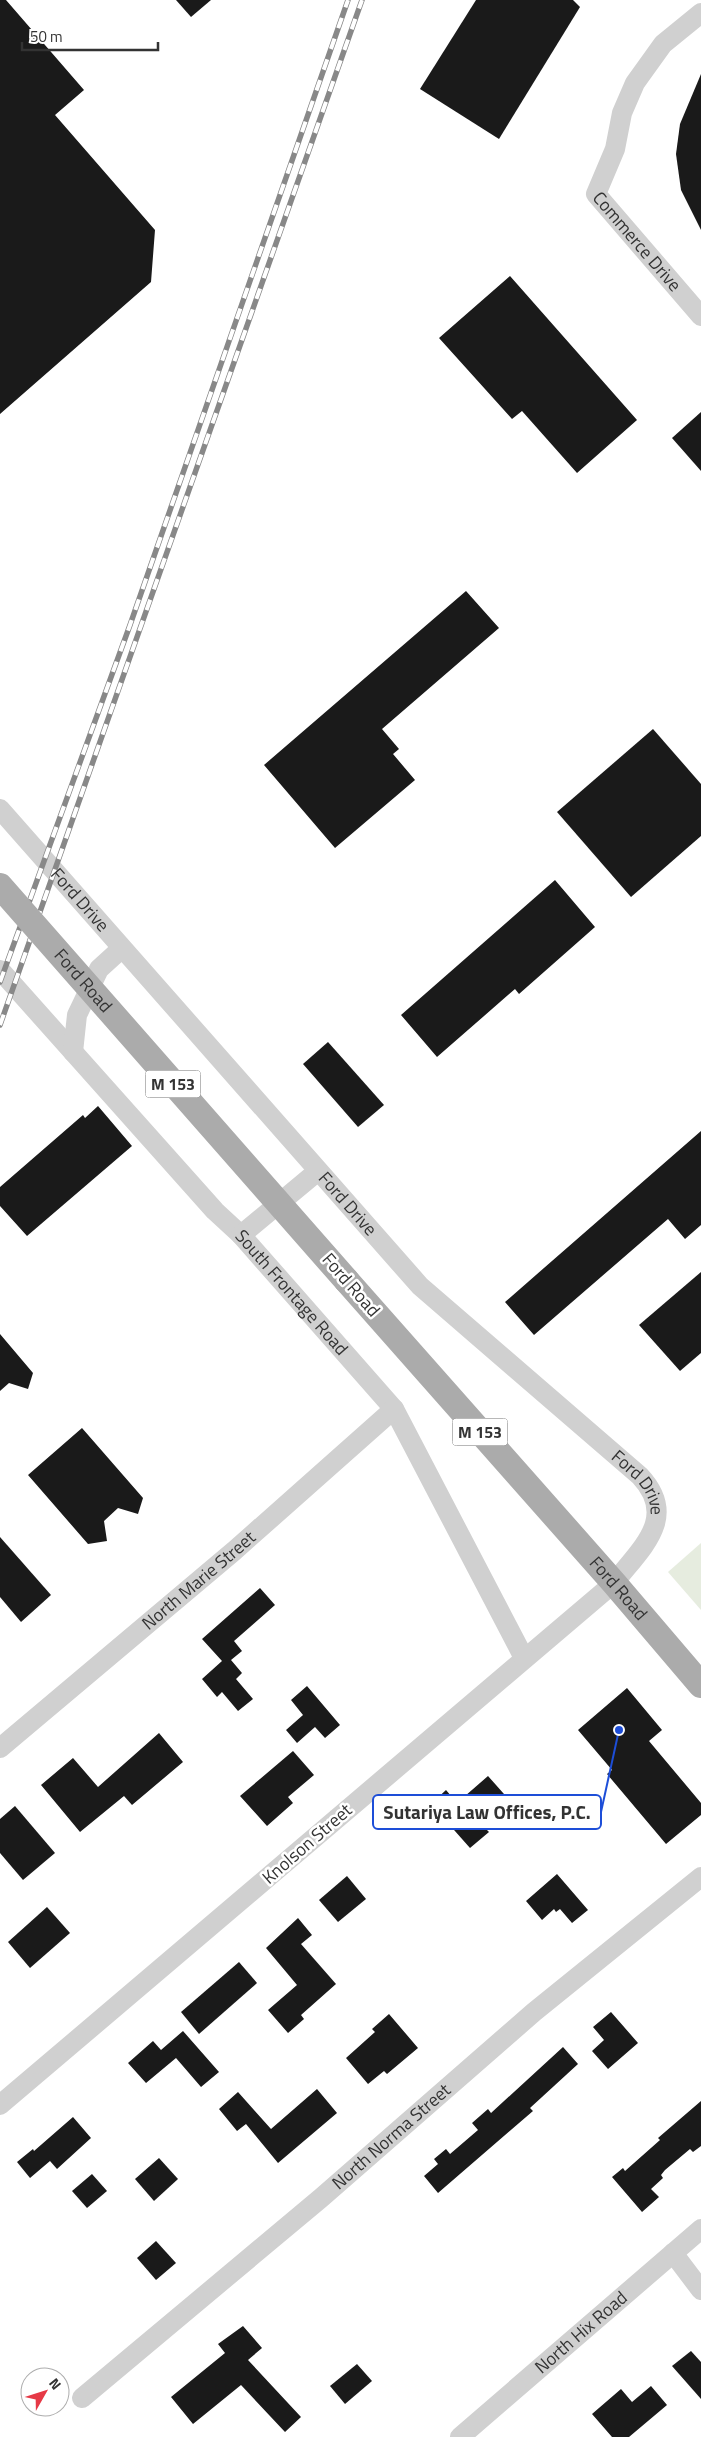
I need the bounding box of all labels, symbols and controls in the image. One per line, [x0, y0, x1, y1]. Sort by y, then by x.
scale bar [22, 20, 159, 52]
text: 50 m [30, 25, 63, 48]
street label: Commerce Drive [586, 185, 688, 297]
street label: Ford Drive [45, 861, 116, 938]
street label: Ford Road [48, 942, 119, 1018]
road number: M 153 [146, 1070, 200, 1098]
street label: Ford Drive [312, 1165, 384, 1241]
street label: South Frontage Road [229, 1223, 355, 1361]
street label: Ford Road [316, 1247, 387, 1323]
road number: M 153 [452, 1418, 508, 1445]
street label: Ford Drive [606, 1443, 671, 1515]
street label: North Marie Street [136, 1524, 262, 1636]
street label: Ford Road [583, 1550, 654, 1626]
callout: Sutariya Law Offices, P.C. [373, 1795, 601, 1829]
street label: Knolson Street [256, 1796, 358, 1890]
text: Sutariya Law Offices, P.C. [383, 1797, 591, 1826]
street label: North Norma Street [326, 2076, 457, 2196]
street label: North Hix Road [528, 2284, 633, 2380]
north arrow [20, 2367, 70, 2417]
text: N [44, 2373, 67, 2394]

